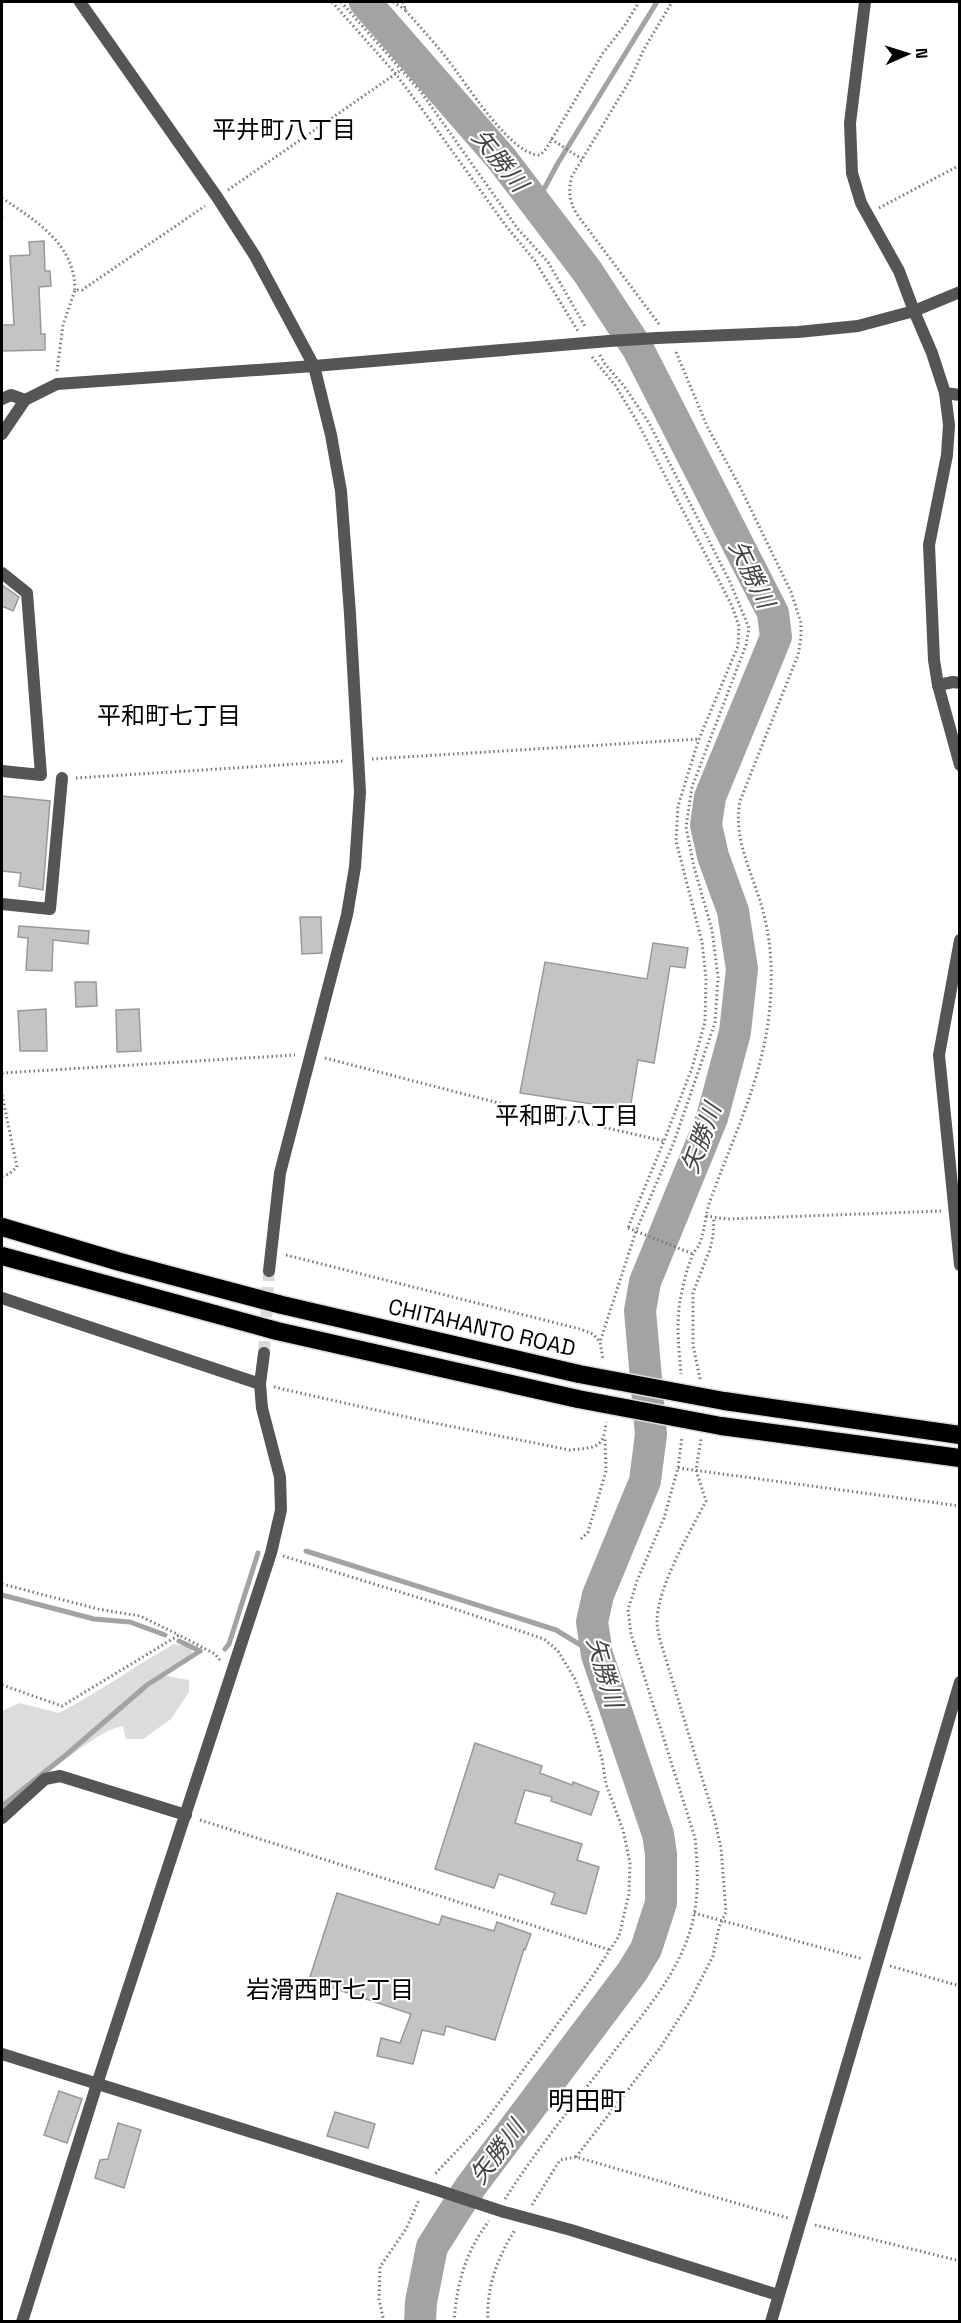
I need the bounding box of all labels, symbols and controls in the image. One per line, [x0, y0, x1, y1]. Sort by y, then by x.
north arrow [877, 24, 937, 84]
text: N [911, 47, 932, 59]
district label: 平井町八丁目 [212, 114, 356, 145]
water label: 矢勝川 [465, 122, 537, 200]
water label: 矢勝川 [722, 535, 783, 616]
district label: 平和町七丁目 [97, 700, 241, 731]
water label: 矢勝川 [674, 1096, 729, 1177]
district label: 平和町八丁目 [495, 1100, 639, 1131]
street label: CHITAHANTO ROAD [386, 1292, 578, 1362]
water label: 矢勝川 [580, 1633, 631, 1714]
district label: 岩滑西町七丁目 [246, 1974, 414, 2005]
district label: 明田町 [548, 2084, 626, 2118]
water label: 矢勝川 [463, 2112, 533, 2190]

